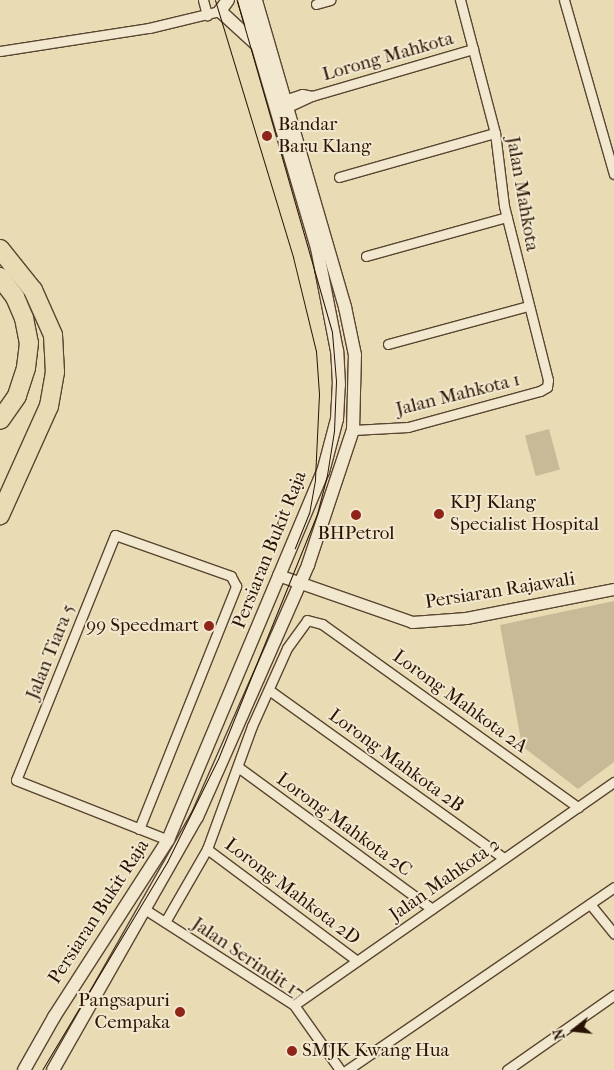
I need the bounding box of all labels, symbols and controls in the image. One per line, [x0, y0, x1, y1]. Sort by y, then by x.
street label: Lorong Mahkota [320, 27, 456, 87]
place label: Bandar Baru Klang [278, 114, 371, 158]
marker: Bandar Baru Klang [260, 129, 274, 143]
street label: Jalan Mahkota [501, 135, 543, 253]
street label: Jalan Mahkota 1 [394, 369, 522, 421]
street label: Persiaran Bukit Raja [228, 468, 312, 632]
place label: KPJ Klang Specialist Hospital [450, 492, 599, 536]
marker: KPJ Klang Specialist Hospital [432, 507, 446, 521]
marker: BHPetrol [350, 509, 362, 521]
place label: BHPetrol [317, 523, 395, 545]
street label: Persiaran Rajawali [423, 568, 577, 614]
street label: Jalan Tiara 5 [22, 601, 80, 703]
place label: 99 Speedmart [86, 615, 199, 637]
marker: 99 Speedmart [203, 620, 215, 632]
street label: Lorong Mahkota 2A [388, 645, 532, 759]
street label: Lorong Mahkota 2B [324, 704, 468, 818]
street label: Lorong Mahkota 2C [272, 768, 416, 882]
street label: Jalan Mahkota 2 [385, 833, 505, 927]
street label: Lorong Mahkota 2D [220, 834, 364, 950]
street label: Persiaran Bukit Raja [44, 835, 154, 989]
street label: Jalan Serindit 17 [187, 913, 309, 1005]
place label: Pangsapuri Cempaka [78, 990, 170, 1034]
north arrow [549, 1005, 599, 1055]
marker: Pangsapuri Cempaka [174, 1006, 186, 1018]
text: N [549, 1027, 569, 1042]
place label: SMJK Kwang Hua [302, 1040, 449, 1062]
marker: SMJK Kwang Hua [286, 1045, 298, 1057]

